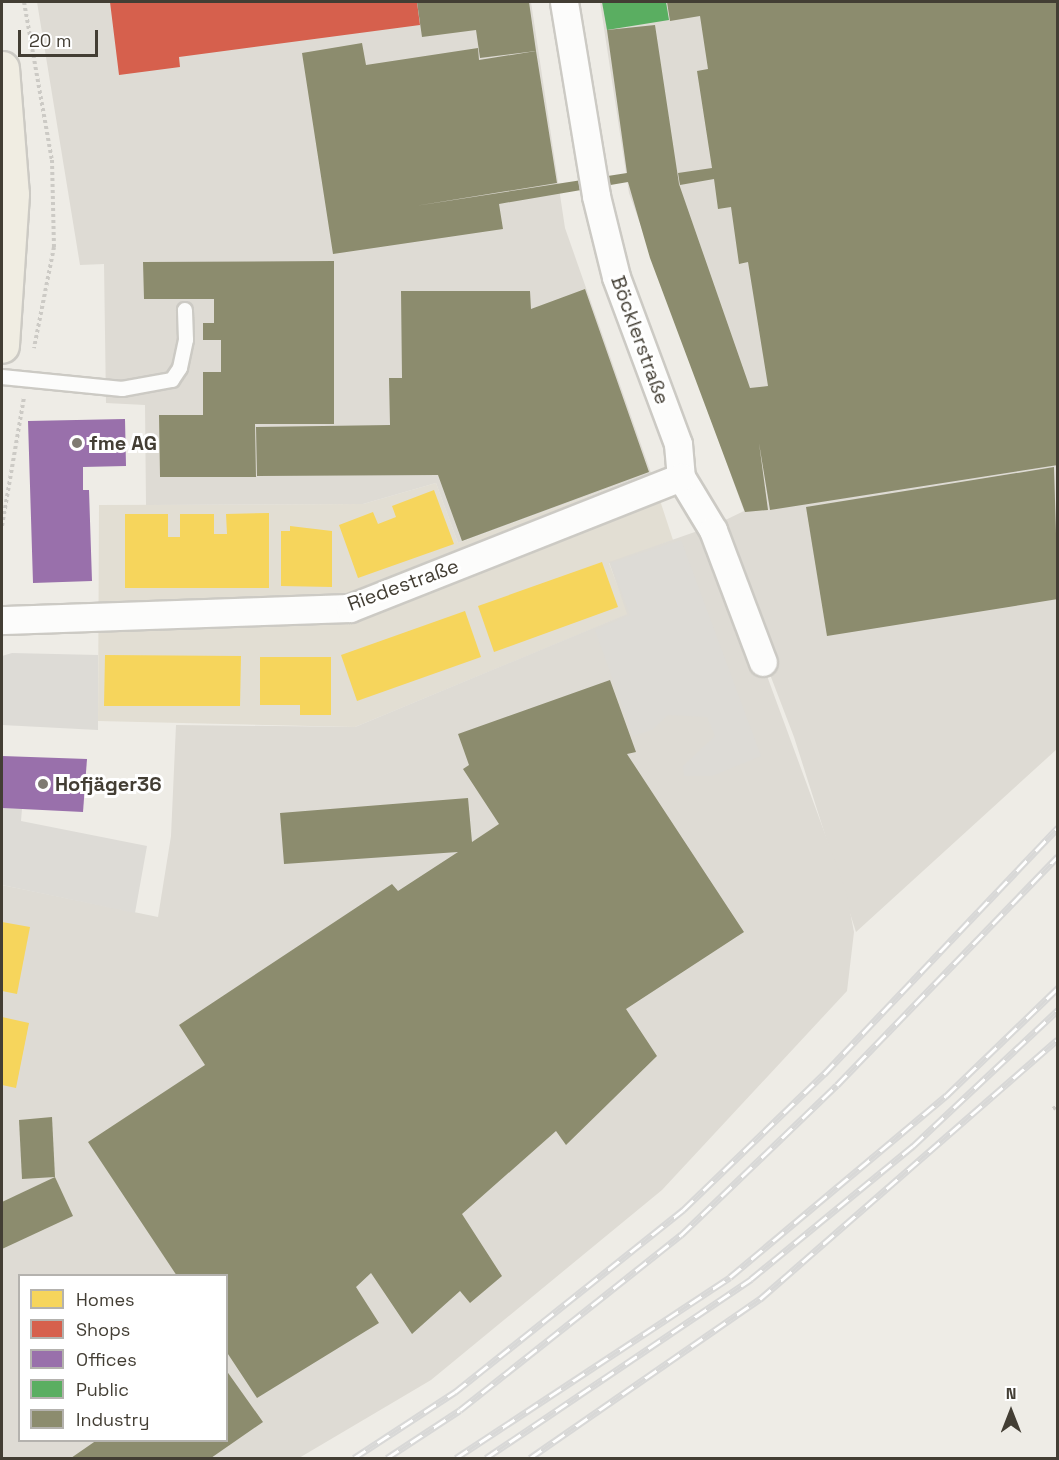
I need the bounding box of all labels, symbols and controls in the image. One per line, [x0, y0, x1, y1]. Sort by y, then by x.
scale bar [21, 18, 100, 56]
text: 20 m [29, 29, 72, 52]
street label: Böcklerstraße [606, 272, 674, 408]
place label: fme AG [89, 431, 157, 455]
marker: fme AG [70, 436, 84, 450]
street label: Riedestraße [344, 554, 462, 616]
place label: Hofjäger36 [55, 772, 162, 796]
marker: Hofjäger36 [36, 777, 50, 791]
legend [18, 1274, 228, 1442]
text: Homes [76, 1288, 135, 1311]
text: Shops [76, 1318, 130, 1341]
text: Offices [76, 1348, 137, 1371]
text: Public [76, 1378, 129, 1401]
north arrow [981, 1382, 1041, 1442]
text: N [1006, 1383, 1016, 1404]
text: Industry [76, 1408, 149, 1431]

